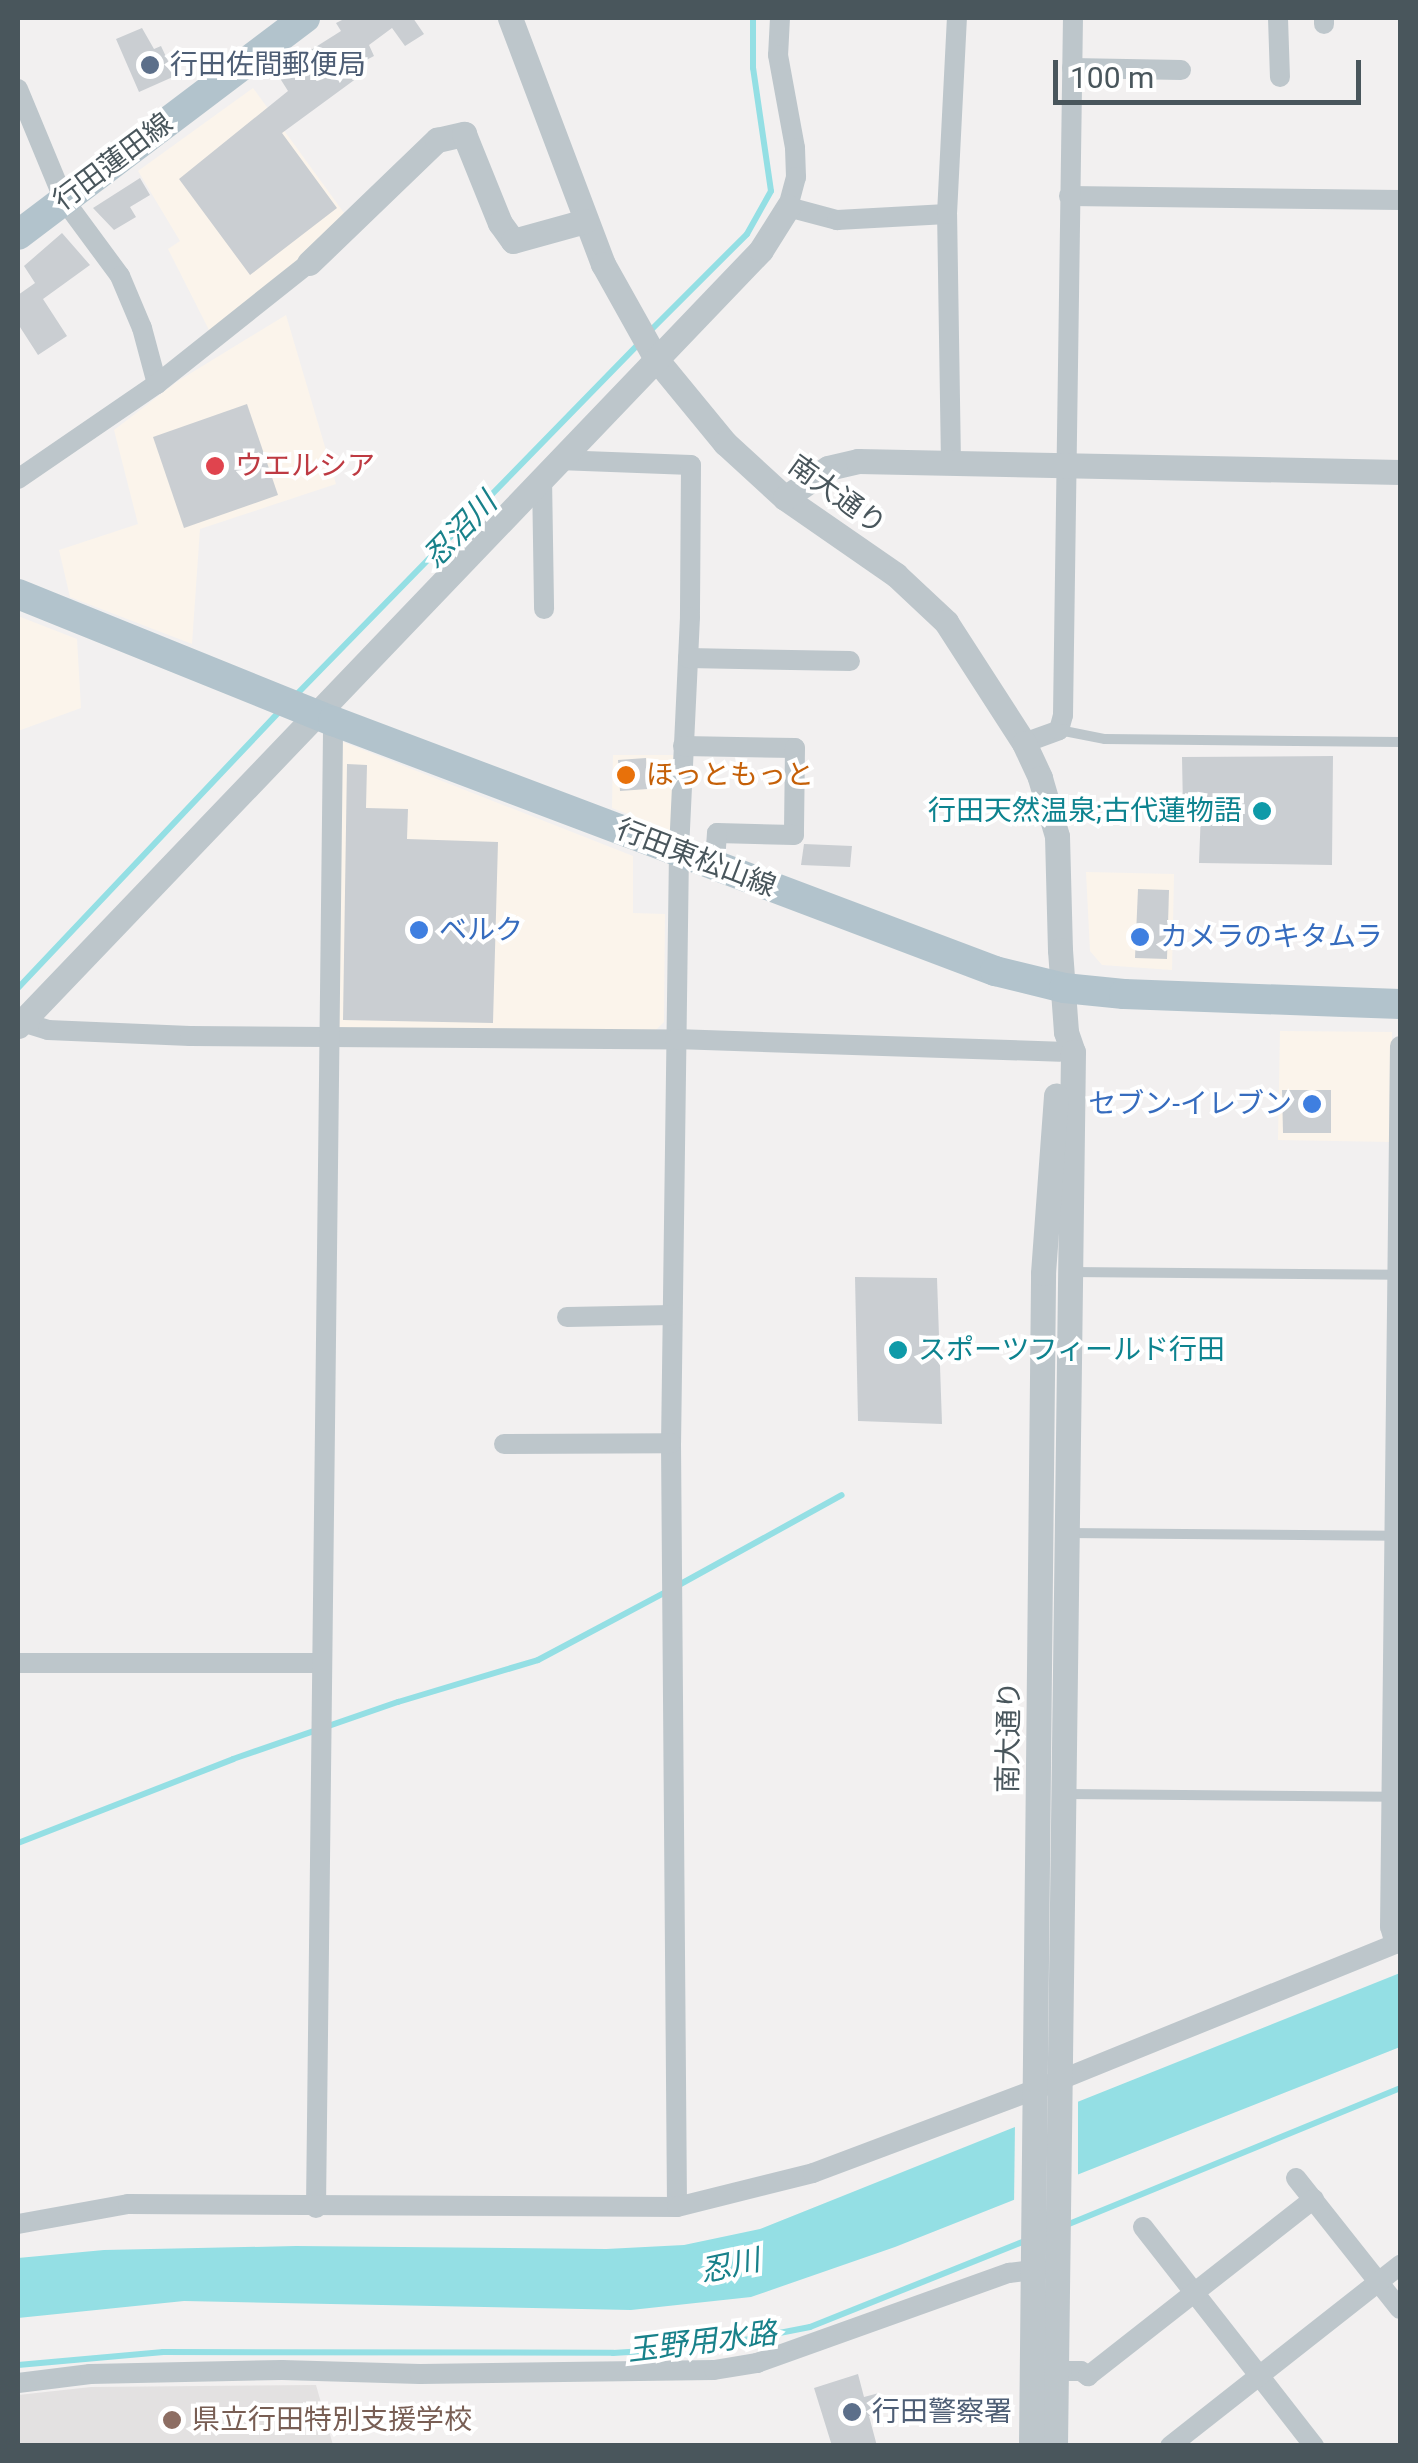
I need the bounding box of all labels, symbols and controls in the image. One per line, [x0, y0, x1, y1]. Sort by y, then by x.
scale bar [1058, 40, 1366, 102]
place label: 行田佐間郵便局 [170, 48, 366, 82]
marker: 行田佐間郵便局 [139, 54, 161, 76]
text: 100 m [1070, 60, 1154, 95]
street label: 行田蓮田線 [47, 106, 179, 218]
street label: 南大通り [782, 448, 892, 542]
place label: ウエルシア [235, 449, 375, 483]
marker: ウエルシア [204, 455, 226, 477]
water label: 忍沼川 [416, 485, 504, 575]
place label: ほっともっと [646, 758, 814, 792]
marker: ほっともっと [615, 764, 637, 786]
place label: 行田天然温泉;古代蓮物語 [928, 794, 1242, 828]
marker: 行田天然温泉;古代蓮物語 [1251, 800, 1273, 822]
street label: 行田東松山線 [612, 812, 780, 904]
place label: ベルク [439, 913, 523, 947]
marker: ベルク [408, 919, 430, 941]
place label: カメラのキタムラ [1160, 920, 1384, 954]
marker: カメラのキタムラ [1129, 926, 1151, 948]
place label: セブン-イレブン [1088, 1087, 1292, 1121]
marker: セブン-イレブン [1301, 1093, 1323, 1115]
place label: スポーツフィールド行田 [918, 1333, 1226, 1367]
marker: スポーツフィールド行田 [887, 1339, 909, 1361]
street label: 南大通り [991, 1681, 1027, 1793]
water label: 忍川 [697, 2242, 763, 2290]
water label: 玉野用水路 [625, 2315, 779, 2369]
place label: 行田警察署 [872, 2395, 1012, 2429]
marker: 行田警察署 [841, 2401, 863, 2423]
place label: 県立行田特別支援学校 [192, 2403, 472, 2437]
marker: 県立行田特別支援学校 [161, 2409, 183, 2431]

